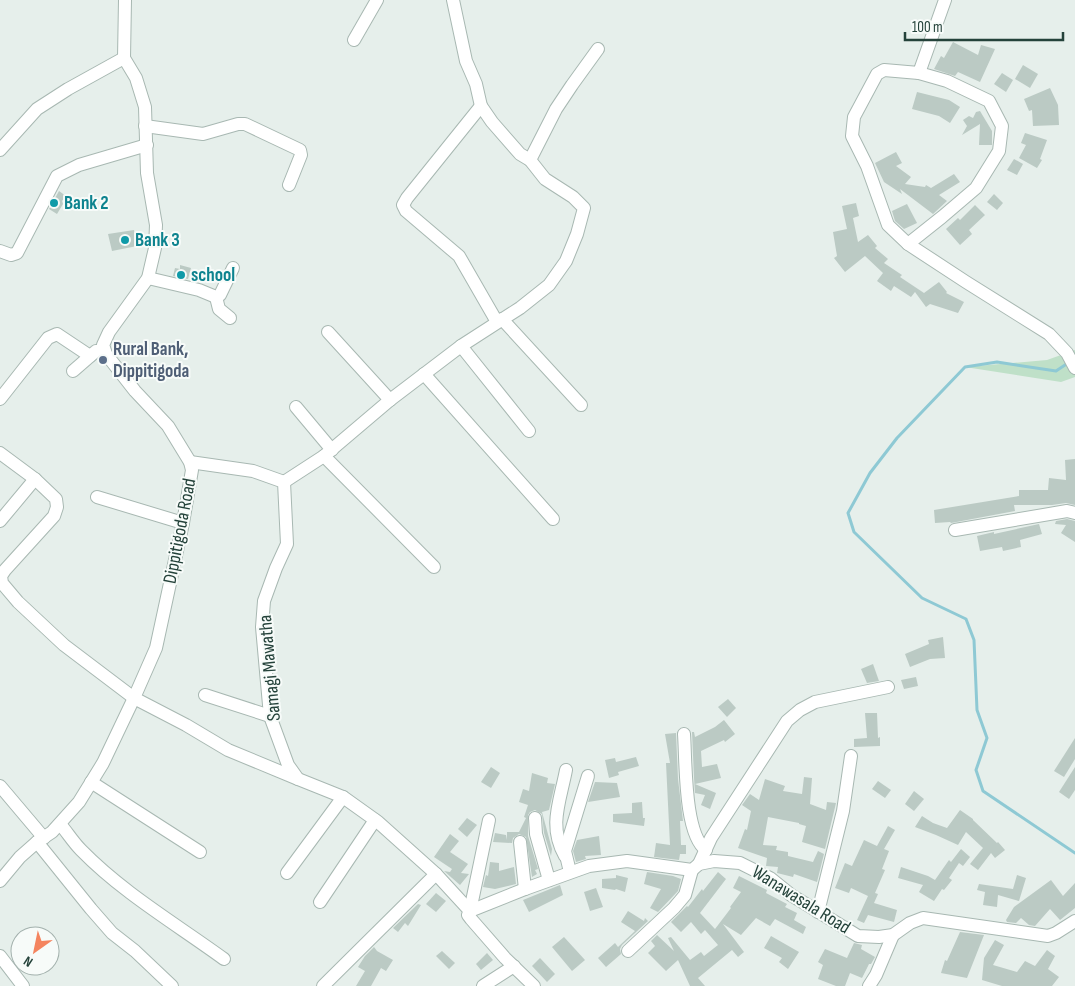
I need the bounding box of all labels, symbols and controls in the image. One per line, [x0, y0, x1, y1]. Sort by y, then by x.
scale bar [905, 10, 1062, 42]
text: 100 m [912, 18, 943, 37]
place label: Bank 2 [64, 192, 109, 215]
marker: Bank 2 [48, 197, 60, 209]
place label: Bank 3 [135, 229, 180, 252]
marker: Bank 3 [119, 234, 131, 246]
place label: school [191, 264, 235, 287]
marker: school [175, 269, 187, 281]
place label: Rural Bank, Dippitigoda [113, 338, 189, 383]
marker: Rural Bank, Dippitigoda [97, 354, 109, 366]
street label: Dippitigoda Road [159, 476, 201, 586]
street label: Samagi Mawatha [254, 614, 286, 722]
street label: Wanawasala Road [747, 861, 855, 939]
north arrow [10, 926, 60, 976]
text: N [20, 952, 36, 971]

